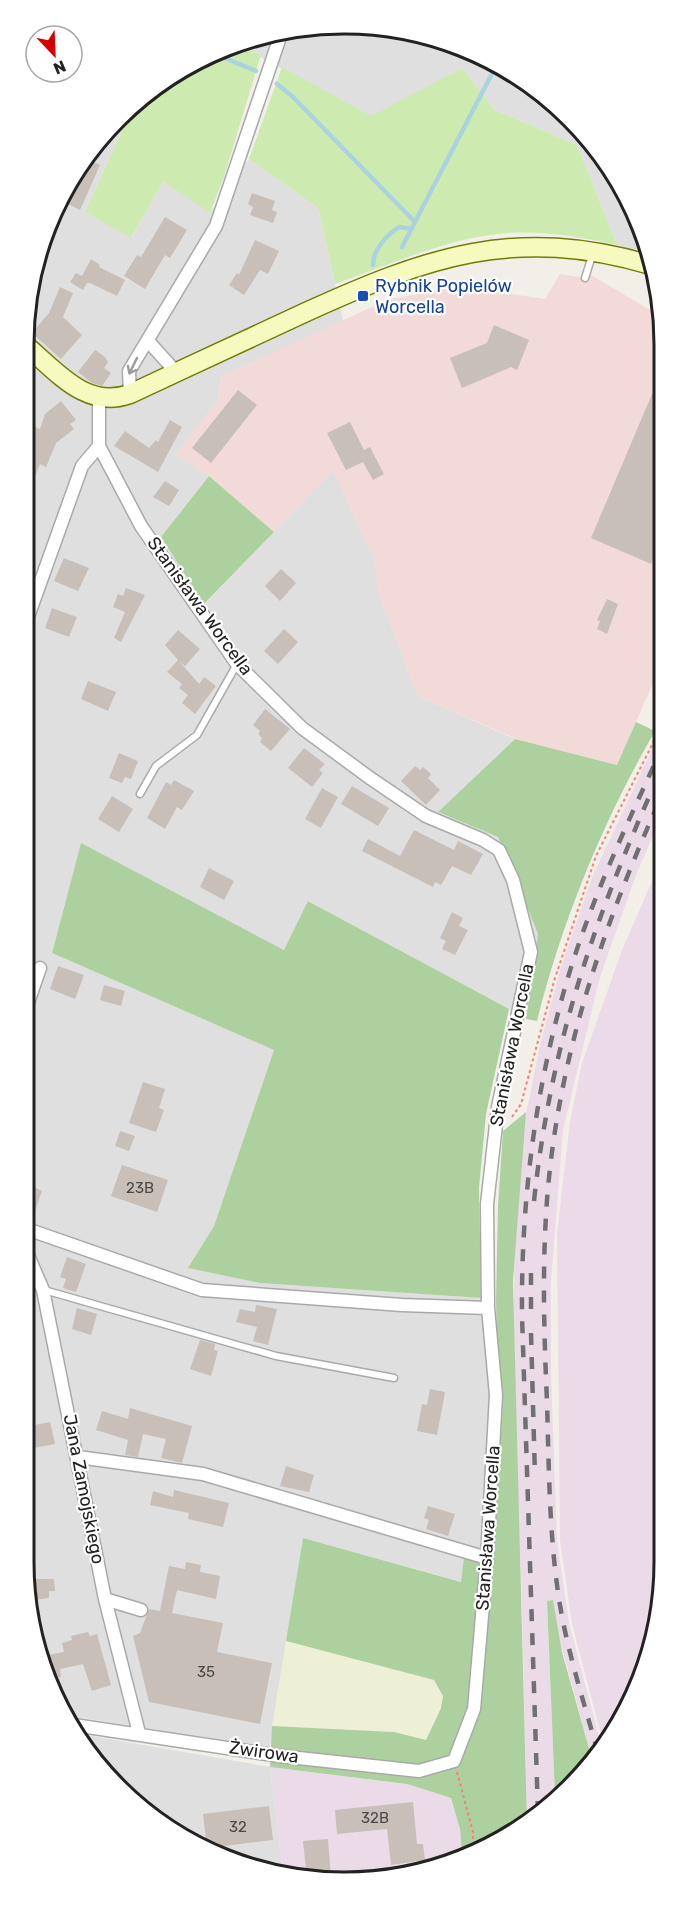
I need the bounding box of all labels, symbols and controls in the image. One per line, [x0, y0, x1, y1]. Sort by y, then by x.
north arrow [24, 24, 84, 84]
text: N [51, 56, 69, 78]
place label: Rybnik Popielów Worcella [375, 275, 512, 318]
marker: Rybnik Popielów Worcella [356, 289, 370, 303]
one-way arrow [127, 357, 139, 375]
street label: Stanisława Worcella [142, 533, 258, 679]
street label: Stanisława Worcella [485, 962, 539, 1128]
house number: 23B [126, 1179, 154, 1197]
street label: Jana Zamojskiego [59, 1412, 109, 1566]
street label: Stanisława Worcella [471, 1445, 505, 1611]
house number: 35 [197, 1663, 215, 1681]
street label: Żwirowa [228, 1736, 300, 1768]
house number: 32B [361, 1809, 389, 1827]
house number: 32 [229, 1818, 247, 1836]

